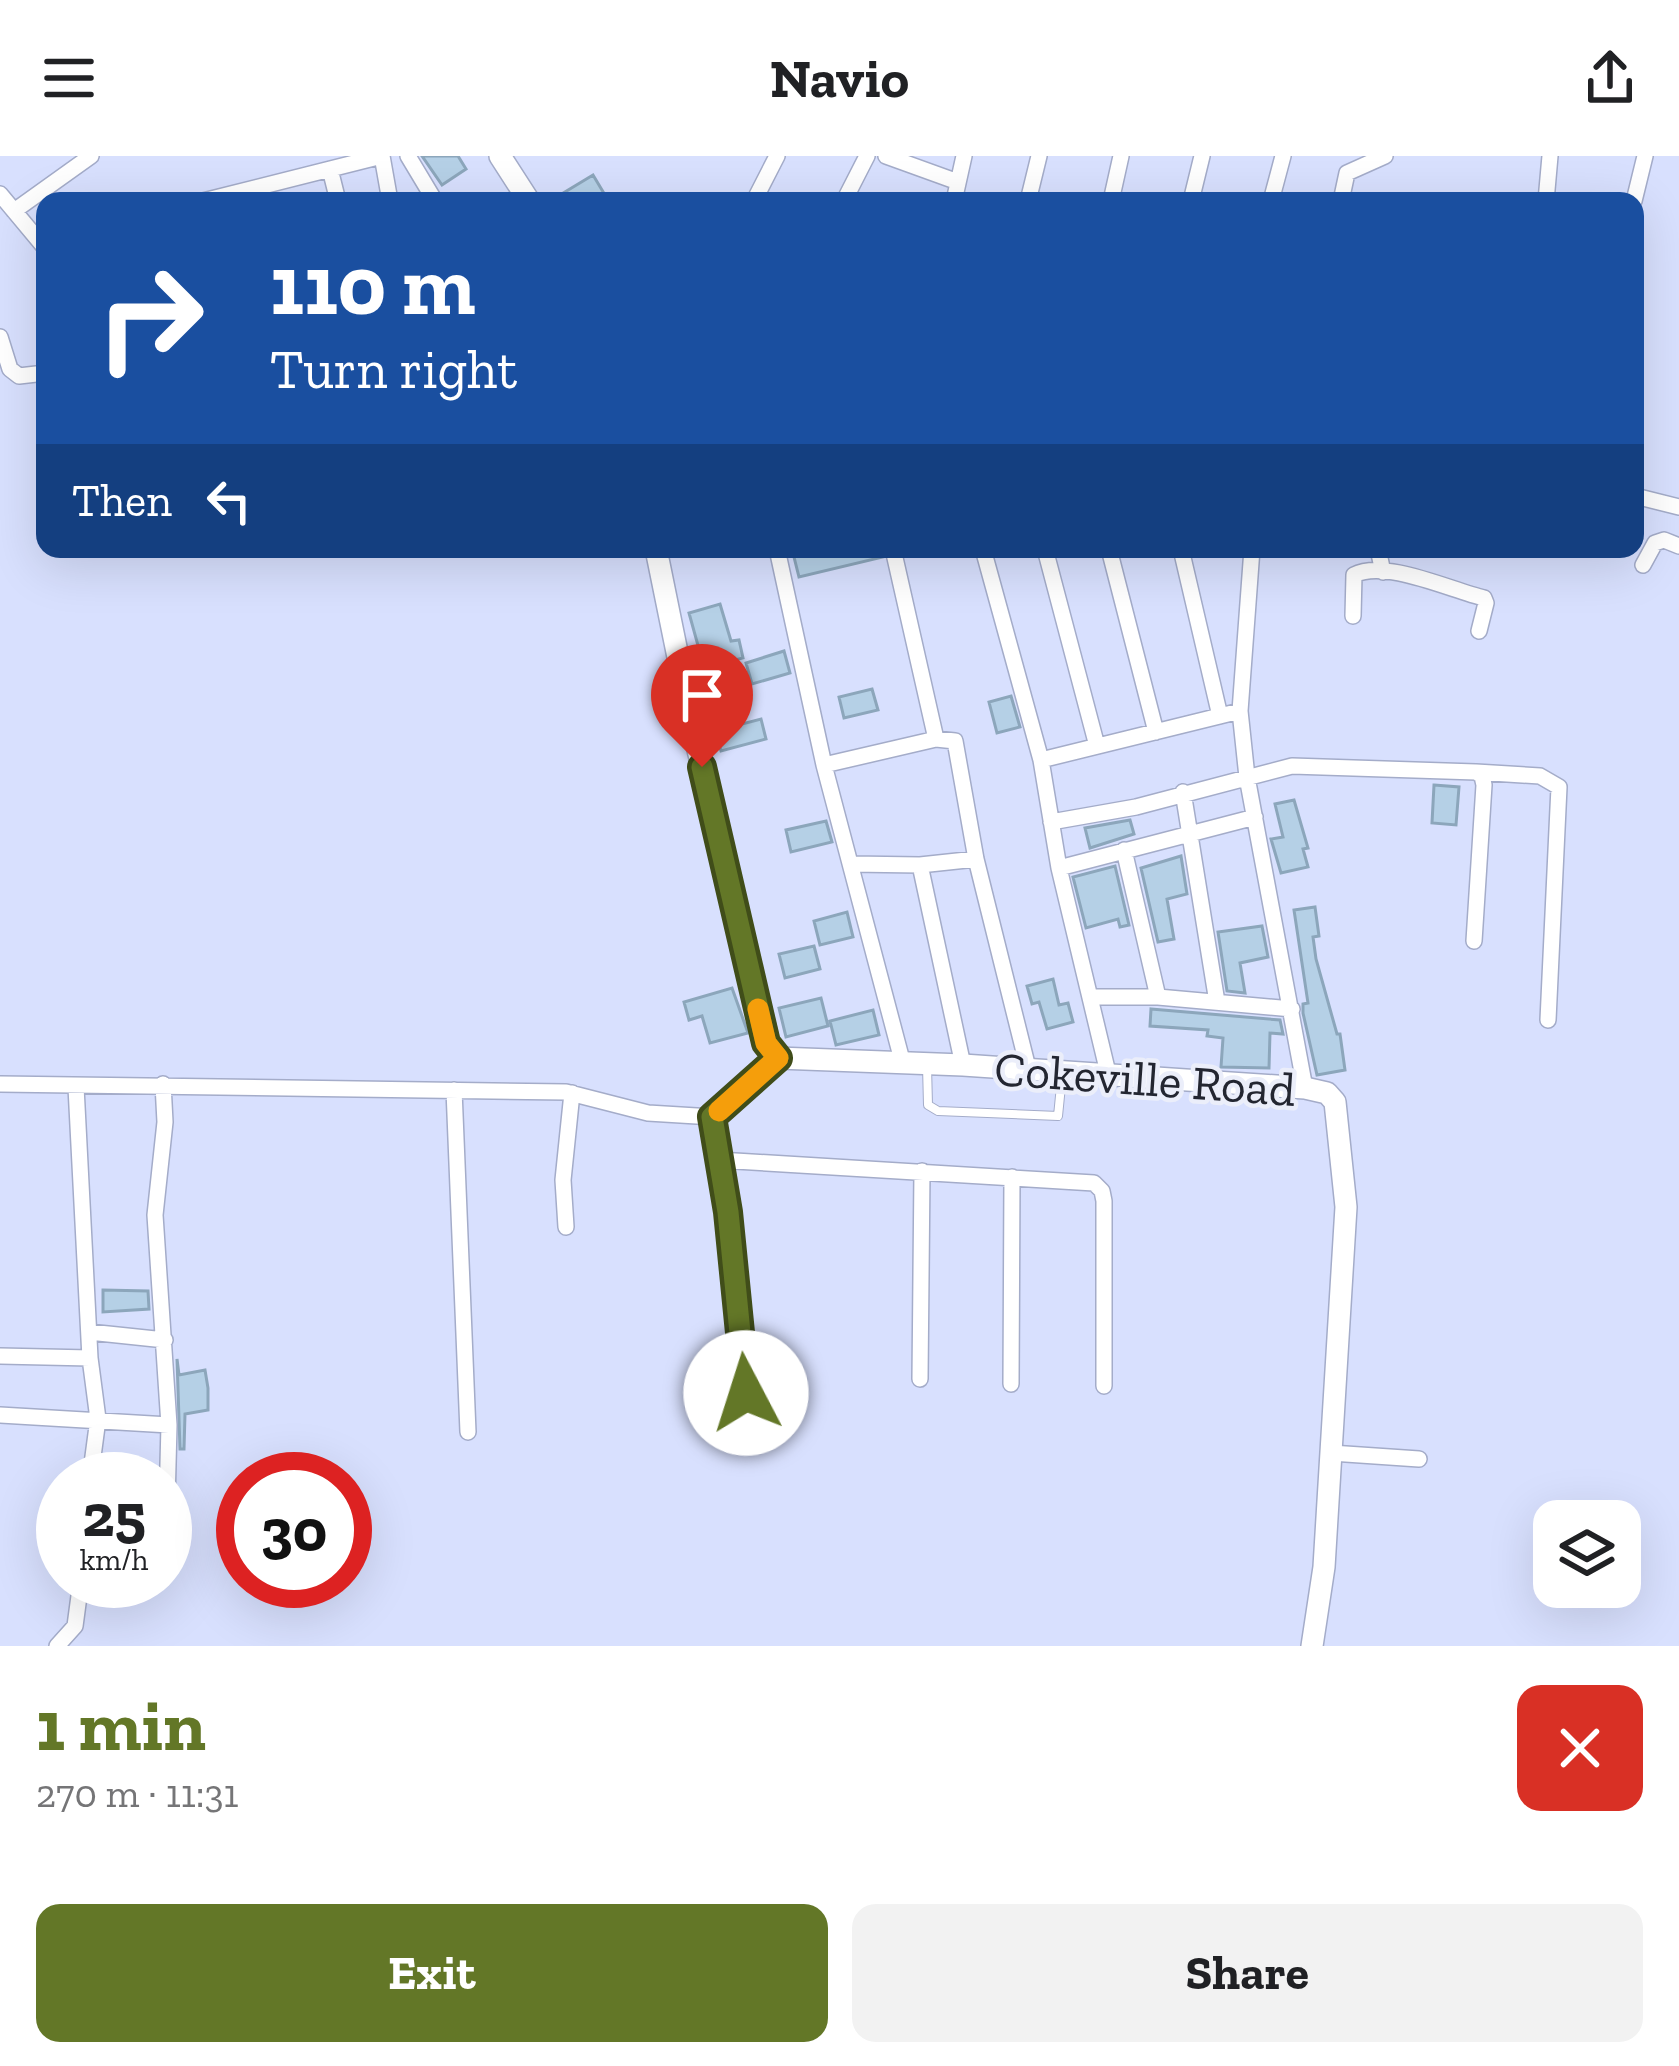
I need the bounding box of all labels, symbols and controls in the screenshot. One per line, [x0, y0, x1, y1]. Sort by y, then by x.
icon: menu [36, 45, 102, 111]
icon: share [1577, 45, 1643, 111]
text: Navio [770, 46, 909, 111]
text: 110 m [270, 235, 476, 336]
icon: right [72, 240, 228, 396]
text: Turn right [270, 337, 517, 402]
icon: left [196, 468, 262, 534]
text: Then [72, 474, 172, 528]
pin [651, 644, 753, 767]
icon: arrive [669, 662, 735, 728]
street label: Cokeville Road [993, 1040, 1297, 1118]
position arrow [683, 1330, 809, 1456]
speed limit sign: 30 [216, 1452, 372, 1608]
text: 25 [82, 1479, 146, 1551]
map controls [1533, 1500, 1641, 1608]
button: layers [1533, 1500, 1641, 1608]
text: km/h [80, 1542, 148, 1578]
text: 1 min [36, 1682, 206, 1768]
button: close [1517, 1685, 1643, 1811]
text: 270 m · 11:31 [36, 1770, 239, 1817]
button: Exit [36, 1904, 828, 2042]
button: Share [852, 1904, 1643, 2042]

